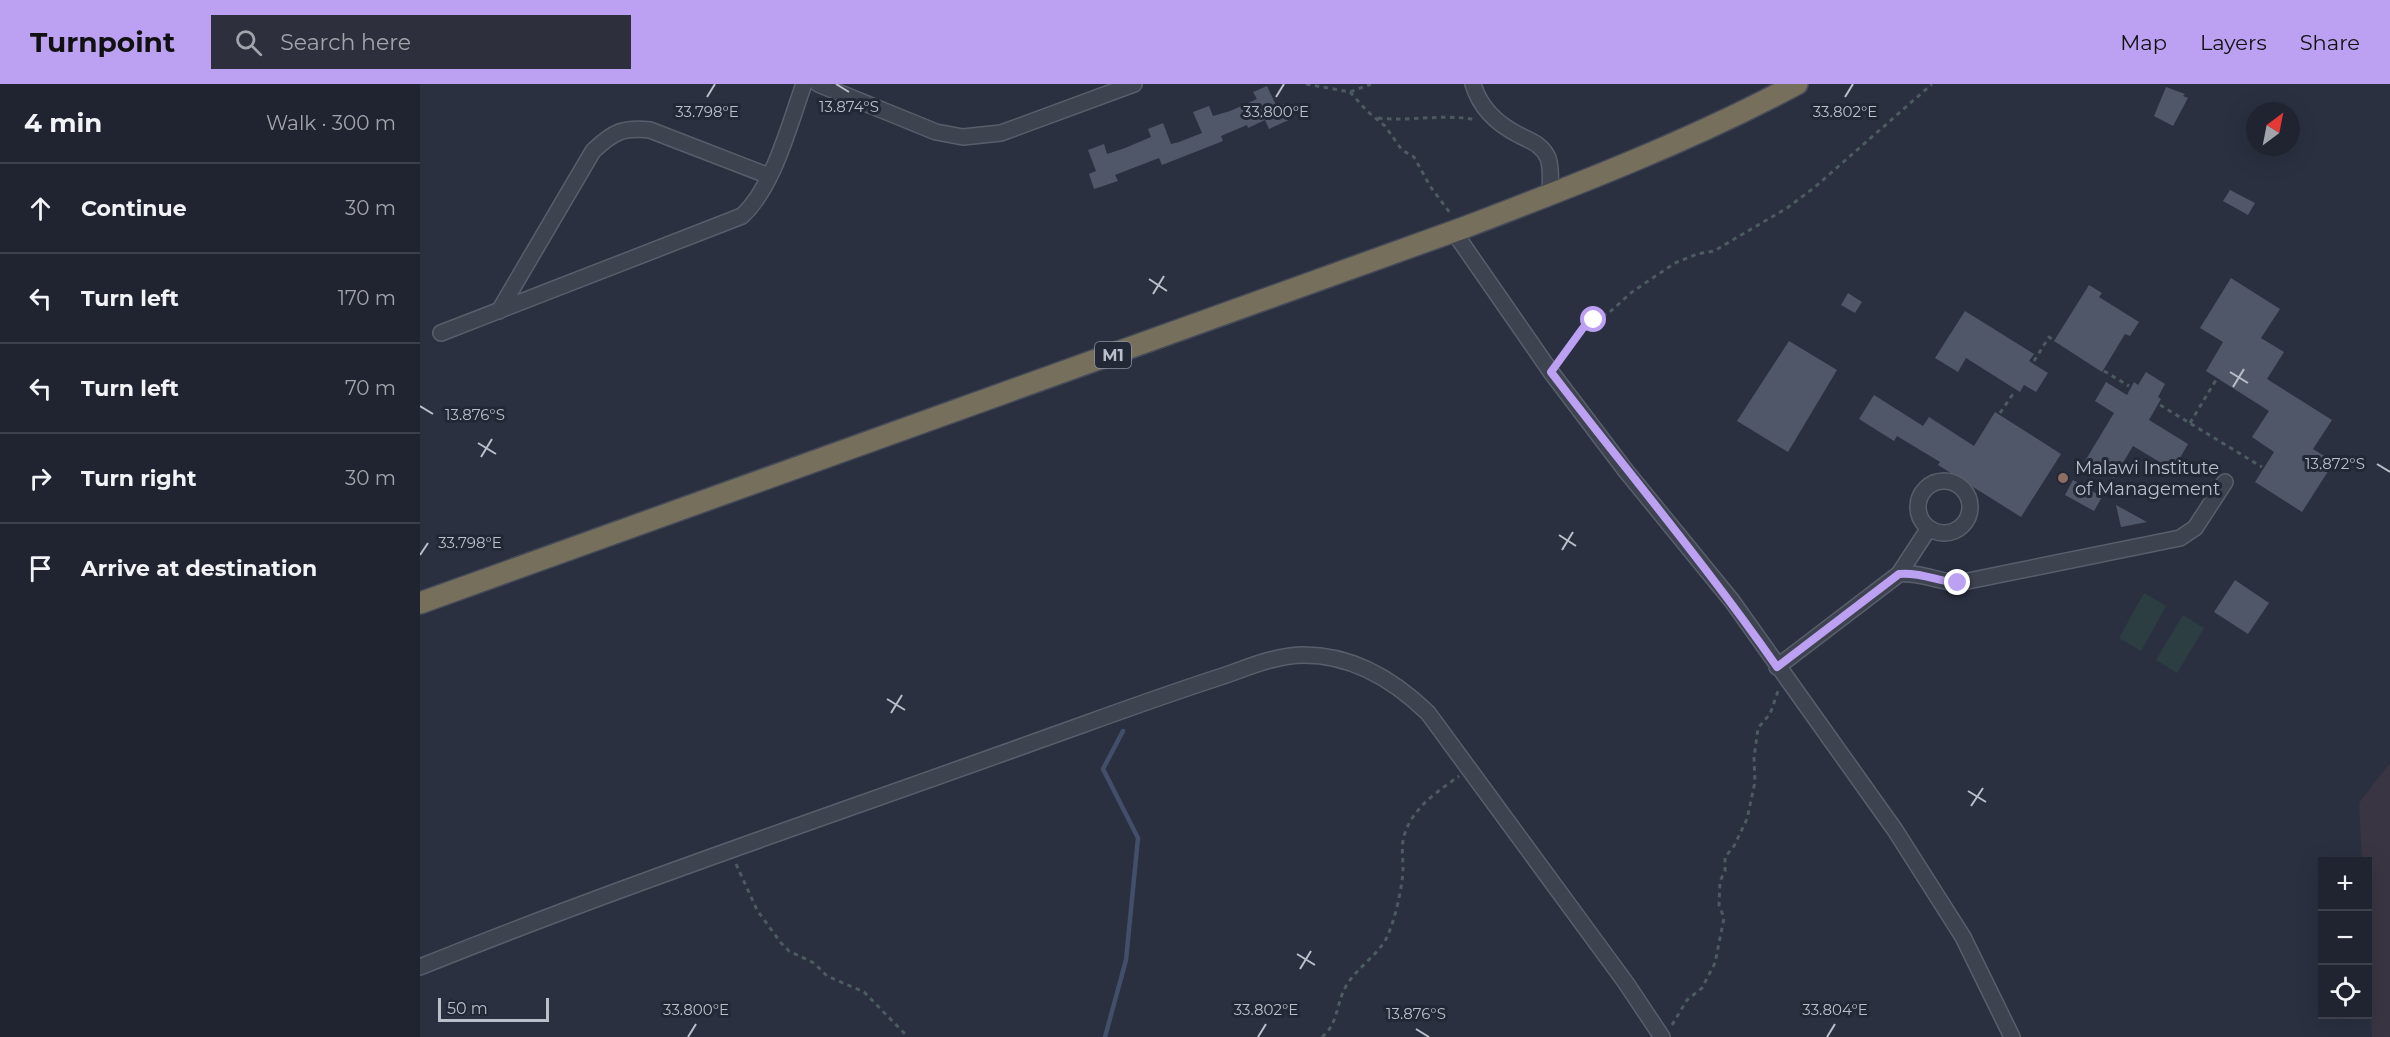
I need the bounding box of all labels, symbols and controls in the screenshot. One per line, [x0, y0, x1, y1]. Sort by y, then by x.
search box [211, 15, 631, 69]
text: Turnpoint [30, 25, 175, 59]
icon: search [232, 26, 265, 59]
text: Search here [280, 29, 411, 56]
text: Map [2120, 30, 2167, 55]
text: Layers [2200, 30, 2267, 55]
text: Share [2300, 30, 2360, 55]
text: 13.874°S [819, 97, 879, 116]
text: 33.798°E [675, 102, 739, 121]
text: 33.800°E [1243, 102, 1309, 121]
text: 33.802°E [1813, 102, 1877, 121]
north arrow [2246, 102, 2300, 156]
text: 4 min [24, 107, 102, 139]
text: Walk · 300 m [266, 111, 396, 135]
icon: ahead [24, 192, 57, 225]
text: Continue [81, 195, 187, 222]
text: 30 m [345, 196, 396, 220]
icon: left [24, 282, 57, 315]
text: Turn left [81, 285, 179, 312]
text: 170 m [338, 286, 396, 310]
route start [1580, 306, 1606, 332]
road number: M1 [1095, 342, 1131, 368]
icon: left [24, 372, 57, 405]
text: Turn left [81, 375, 179, 402]
text: 70 m [345, 376, 396, 400]
text: 13.876°S [445, 405, 505, 424]
text: 13.872°S [2305, 454, 2365, 473]
place label: Malawi Institute of Management [2075, 457, 2220, 500]
icon: right [24, 462, 57, 495]
text: Turn right [81, 465, 196, 492]
text: 30 m [345, 466, 396, 490]
marker: Malawi Institute of Management [2056, 471, 2070, 485]
text: 33.798°E [438, 533, 502, 552]
icon: arrive [24, 552, 57, 585]
text: Arrive at destination [81, 555, 317, 582]
route end [1944, 569, 1970, 595]
map controls [2318, 857, 2372, 1019]
button: + [2318, 857, 2372, 911]
button: − [2318, 911, 2372, 965]
button: locate [2318, 965, 2372, 1019]
scale bar [438, 995, 549, 1022]
text: 50 m [447, 999, 488, 1018]
text: 33.800°E [663, 1000, 729, 1019]
text: 33.802°E [1234, 1000, 1298, 1019]
text: 33.804°E [1802, 1000, 1868, 1019]
text: 13.876°S [1386, 1004, 1446, 1023]

